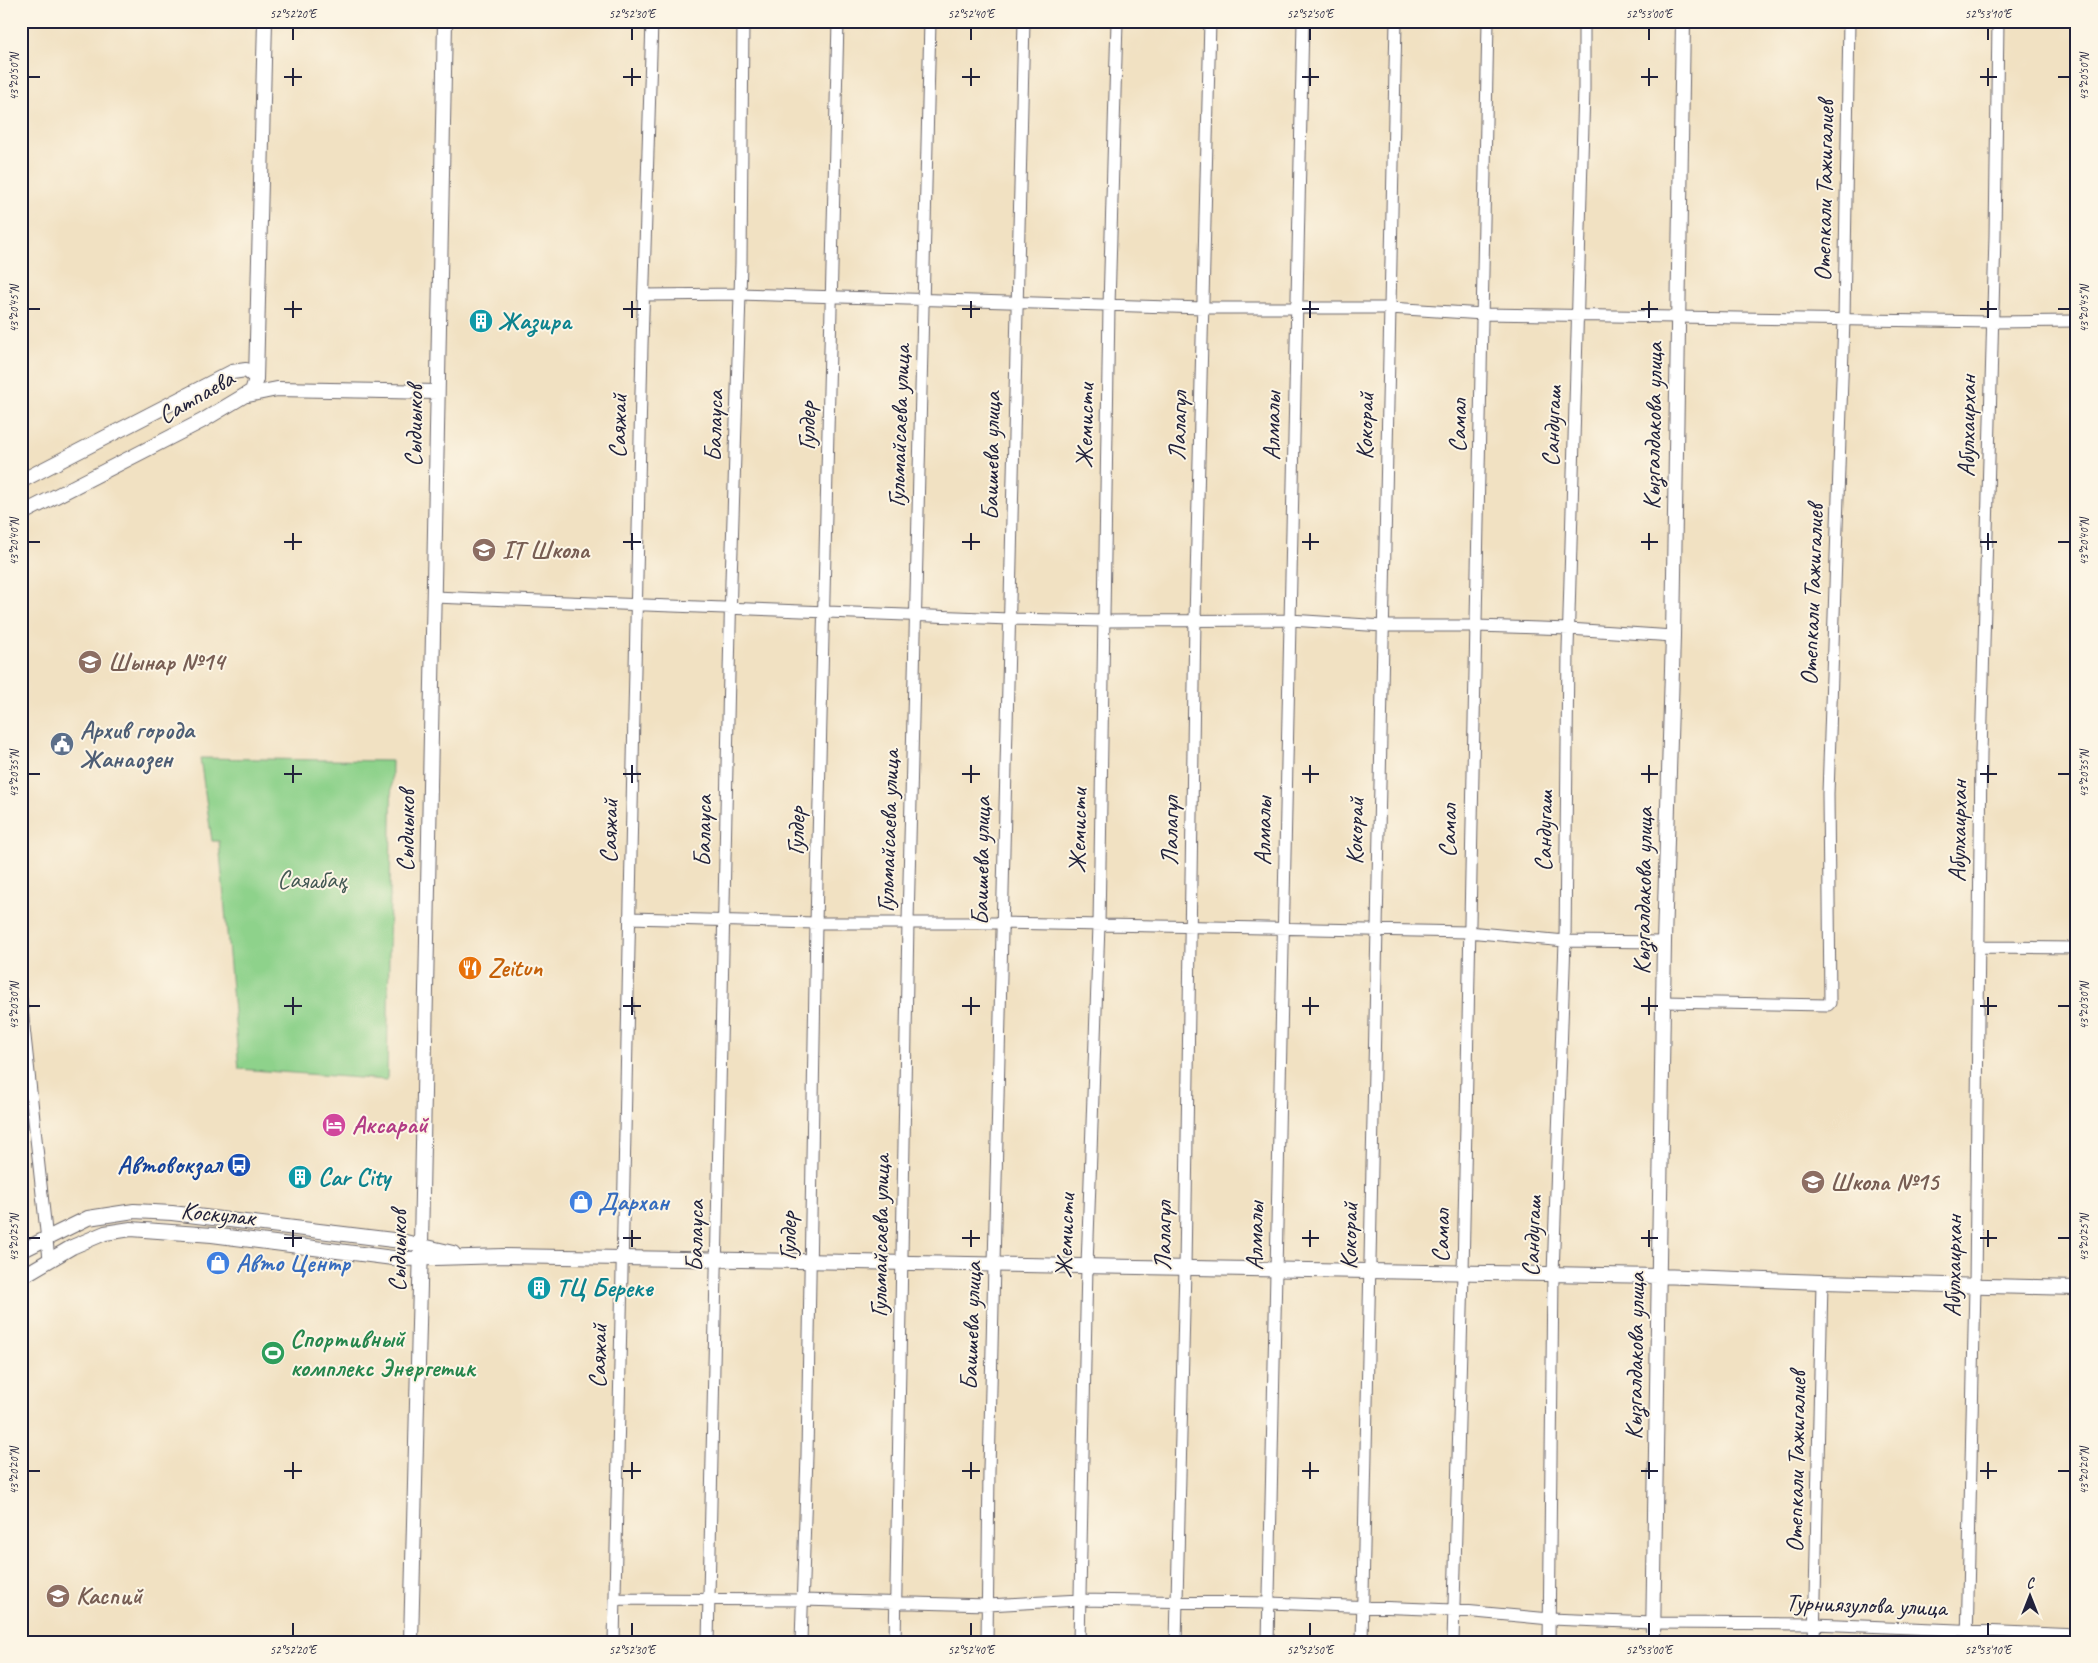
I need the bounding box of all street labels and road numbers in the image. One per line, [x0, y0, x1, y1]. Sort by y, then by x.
street label: Отепкали Тажигалиев [1806, 95, 1842, 282]
street label: Кызгалдакова улица [1636, 340, 1671, 510]
street label: Гульмайсаева улица [880, 341, 918, 508]
street label: Сатпаева [152, 361, 242, 432]
street label: Абулхаирхан [1950, 373, 1984, 477]
street label: Сыдиыков [397, 380, 431, 467]
street label: Жемисти [1068, 381, 1102, 469]
street label: Сандугаш [1535, 384, 1569, 467]
street label: Балауса [697, 388, 731, 462]
street label: Баишева улица [974, 389, 1008, 521]
street label: Лалагул [1161, 389, 1195, 461]
street label: Алмалы [1255, 389, 1289, 461]
street label: Кокорай [1348, 390, 1382, 460]
street label: Саяжай [601, 392, 635, 459]
street label: Самал [1442, 397, 1474, 453]
street label: Гулдер [791, 400, 823, 451]
street label: Отепкали Тажигалиев [1793, 499, 1831, 686]
street label: Гульмайсаева улица [869, 746, 907, 913]
street label: Абулхаирхан [1941, 778, 1975, 882]
street label: Сыдиыков [389, 785, 423, 872]
street label: Жемисти [1061, 786, 1095, 874]
street label: Сандугаш [1527, 789, 1561, 872]
street label: Балауса [686, 793, 720, 867]
street label: Баишева улица [964, 794, 998, 926]
street label: Лалагул [1153, 794, 1187, 866]
street label: Алмалы [1246, 794, 1280, 866]
street label: Кокорай [1338, 795, 1372, 865]
street label: Саяжай [592, 797, 626, 864]
street label: Самал [1432, 802, 1464, 858]
street label: Гулдер [779, 805, 813, 856]
street label: Кызгалдакова улица [1626, 805, 1661, 975]
street label: Гульмайсаева улица [863, 1152, 897, 1318]
street label: Жемисти [1048, 1191, 1083, 1279]
street label: Коскулак [179, 1194, 259, 1234]
street label: Сандугаш [1515, 1194, 1549, 1277]
street label: Балауса [678, 1198, 712, 1272]
street label: Лалагул [1146, 1199, 1180, 1271]
street label: Алмалы [1238, 1199, 1272, 1271]
street label: Кокорай [1332, 1200, 1366, 1270]
street label: Сыдиыков [381, 1205, 415, 1292]
street label: Самал [1425, 1207, 1457, 1263]
street label: Гулдер [772, 1210, 804, 1261]
street label: Абулхаирхан [1936, 1213, 1970, 1317]
street label: Баишева улица [953, 1259, 989, 1391]
street label: Кызгалдакова улица [1618, 1270, 1653, 1440]
street label: Саяжай [581, 1322, 615, 1389]
street label: Отепкали Тажигалиев [1778, 1366, 1814, 1553]
street label: Турниязулова улица [1785, 1586, 1950, 1624]

